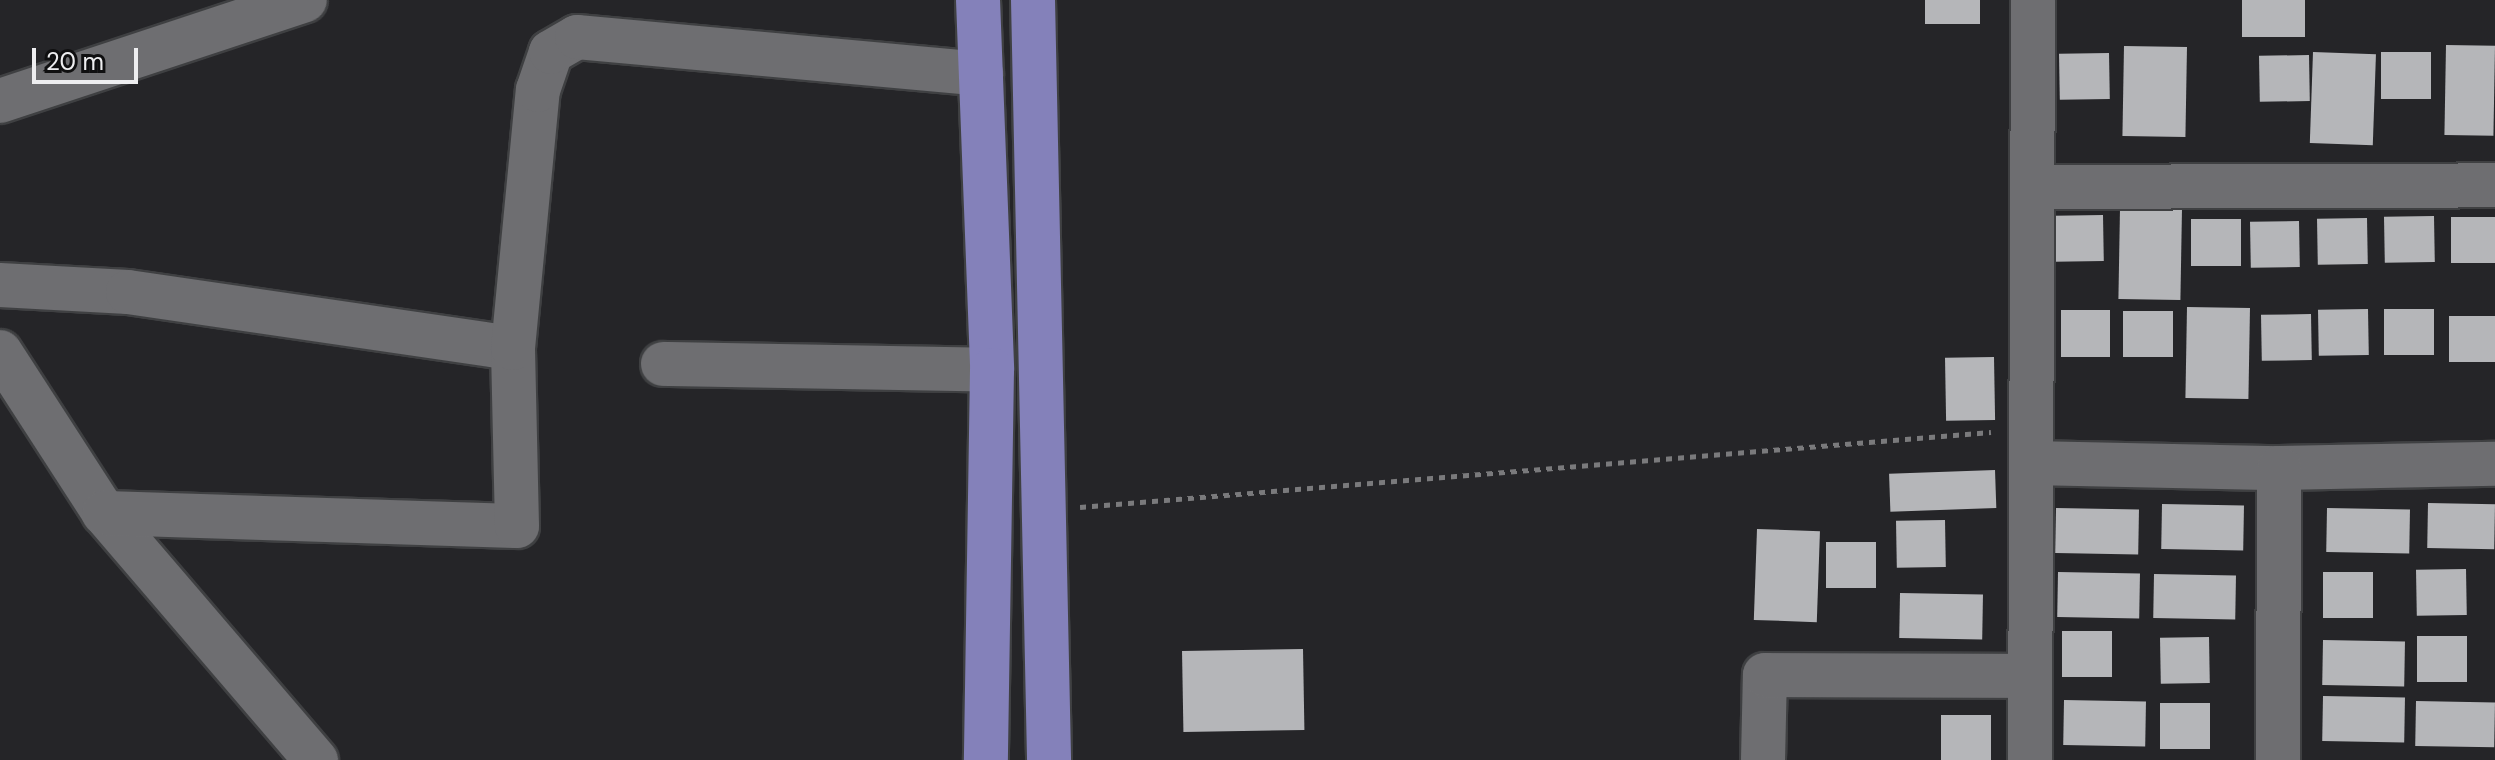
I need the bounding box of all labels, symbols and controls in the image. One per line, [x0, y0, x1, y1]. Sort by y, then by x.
scale bar [36, 32, 142, 82]
text: 20 m [46, 46, 104, 77]

